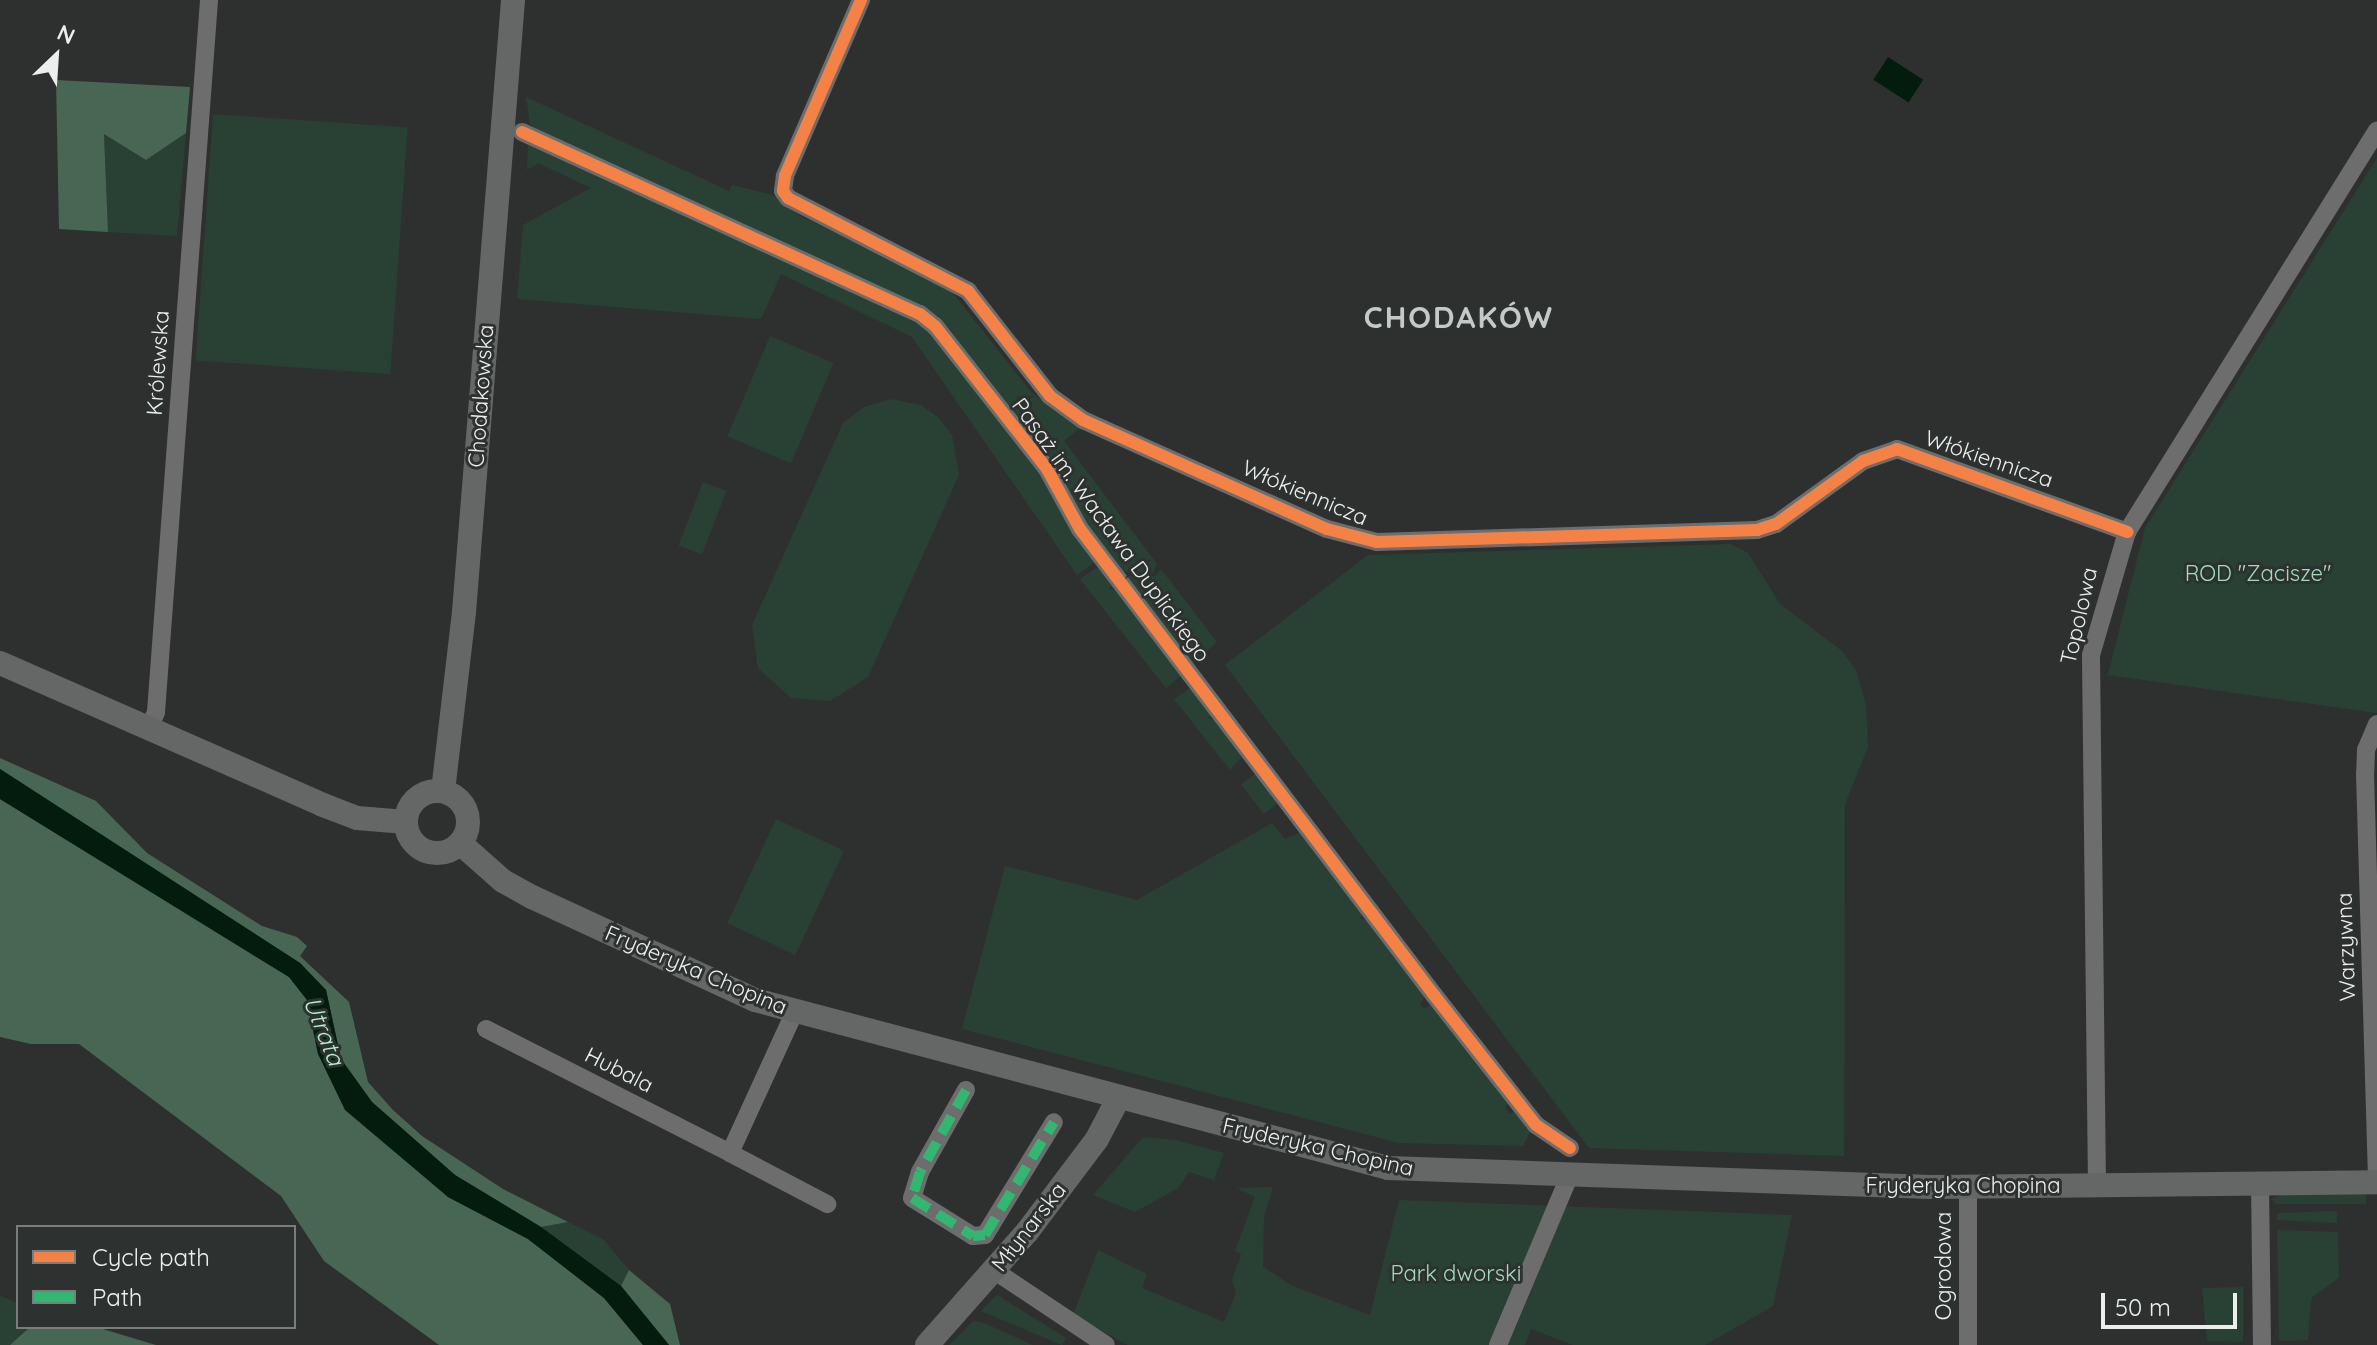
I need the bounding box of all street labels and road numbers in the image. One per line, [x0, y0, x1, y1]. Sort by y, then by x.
street label: Królewska [141, 309, 175, 417]
street label: Chodakowska [463, 324, 499, 468]
street label: Pasaż im. Wacława Duplickiego [1006, 393, 1216, 667]
street label: Włókiennicza [1921, 425, 2057, 493]
street label: Włókiennicza [1238, 455, 1372, 531]
street label: Topolowa [2055, 565, 2103, 667]
street label: Warzywna [2331, 892, 2361, 1002]
street label: Fryderyka Chopina [601, 920, 791, 1020]
street label: Hubala [580, 1042, 658, 1098]
street label: Fryderyka Chopina [1220, 1112, 1416, 1182]
street label: Fryderyka Chopina [1865, 1173, 2061, 1199]
street label: Młynarska [986, 1177, 1072, 1277]
street label: Ogrodowa [1931, 1212, 1957, 1320]

